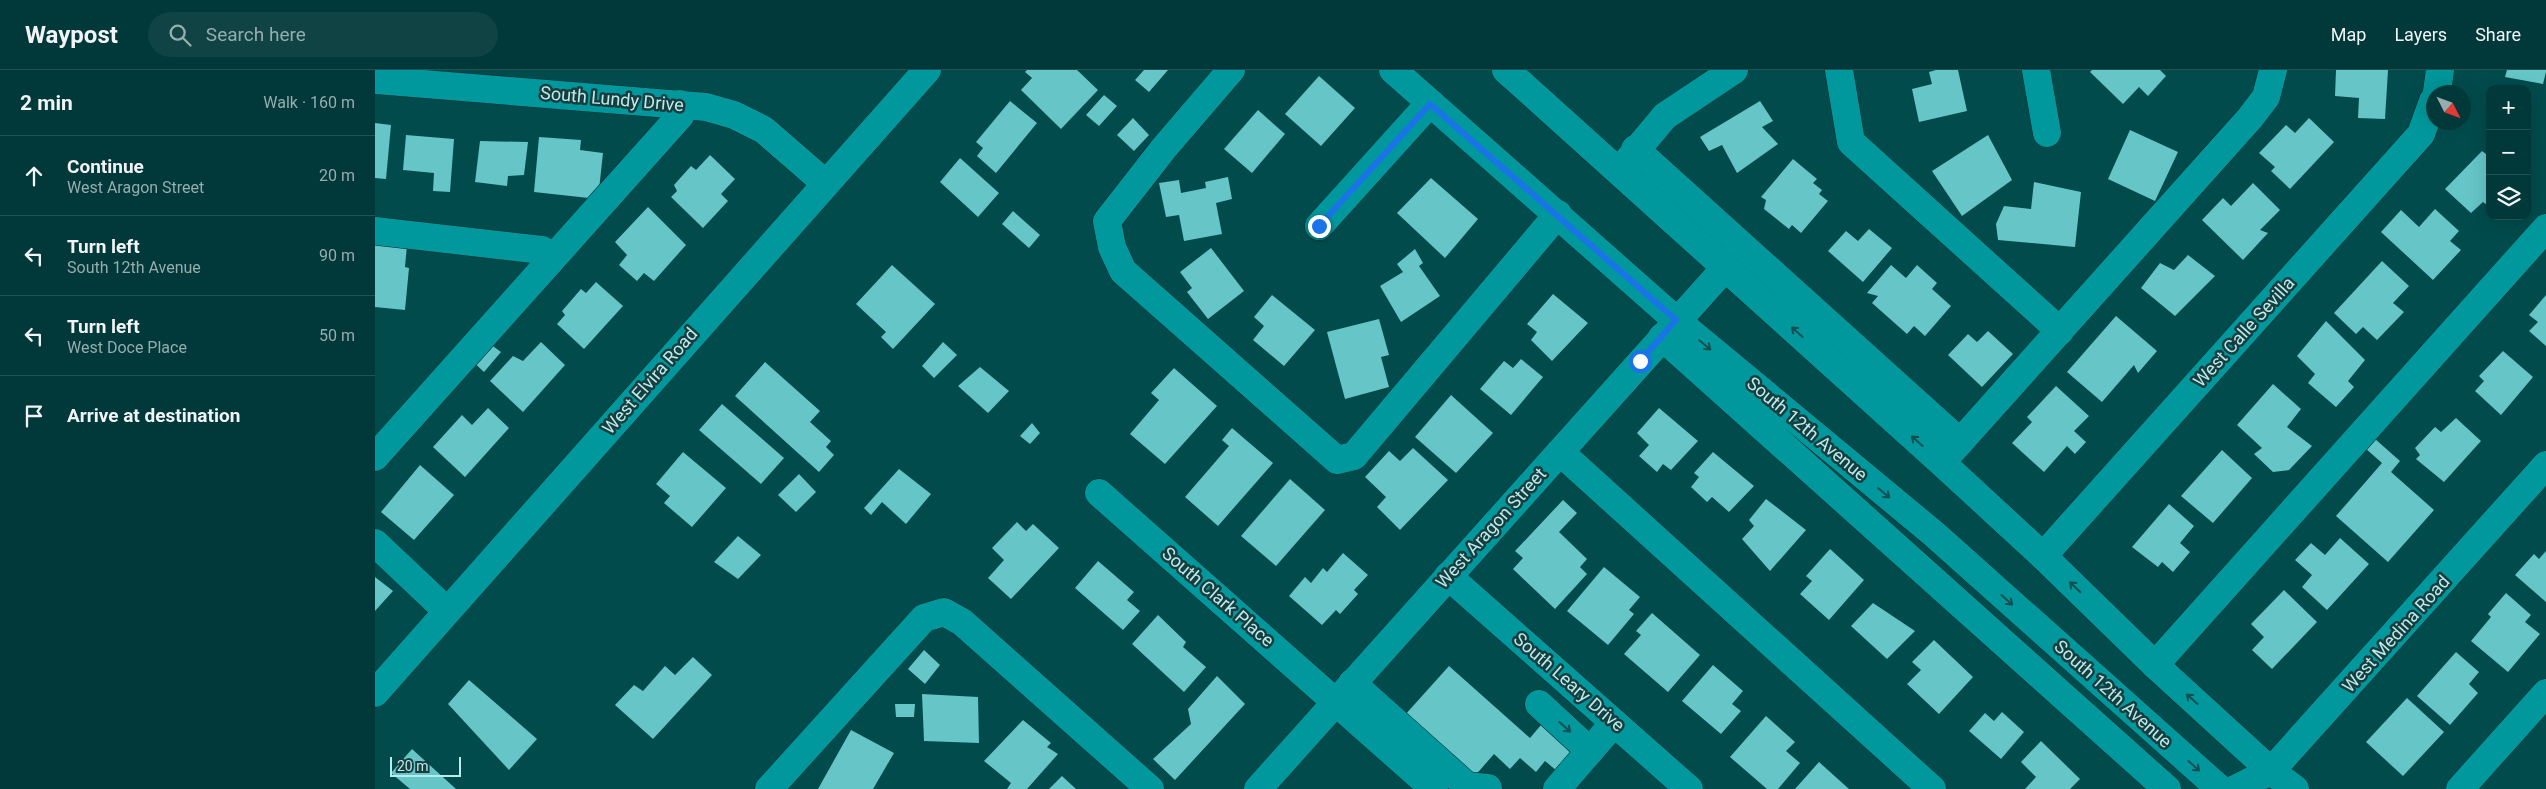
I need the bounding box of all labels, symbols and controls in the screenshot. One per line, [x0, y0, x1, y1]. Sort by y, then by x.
search box [148, 12, 498, 57]
text: Waypost [25, 21, 118, 49]
icon: search [166, 21, 194, 49]
text: Search here [206, 23, 306, 46]
text: Map [2331, 24, 2366, 45]
text: Layers [2394, 24, 2447, 45]
text: Share [2475, 24, 2521, 45]
street label: South Lundy Drive [539, 82, 685, 115]
north arrow [2426, 85, 2471, 130]
map controls [2486, 85, 2531, 220]
button: + [2486, 85, 2531, 130]
text: 2 min [20, 91, 73, 115]
text: Walk · 160 m [263, 93, 355, 112]
button: − [2486, 130, 2531, 175]
text: Continue [67, 155, 144, 178]
icon: ahead [20, 162, 48, 190]
text: 20 m [319, 166, 355, 185]
button: layers [2486, 175, 2531, 220]
text: West Aragon Street [67, 178, 204, 197]
route end [1308, 215, 1331, 238]
text: Turn left [67, 235, 140, 258]
icon: left [20, 242, 48, 270]
text: 90 m [319, 246, 355, 265]
text: South 12th Avenue [67, 258, 201, 277]
street label: West Calle Sevilla [2189, 272, 2299, 391]
text: Turn left [67, 315, 140, 338]
icon: left [20, 322, 48, 350]
street label: West Elvira Road [598, 323, 701, 438]
text: 50 m [319, 326, 355, 345]
one-way arrow [1790, 326, 1803, 338]
text: West Doce Place [67, 338, 187, 357]
one-way arrow [1699, 339, 1712, 350]
route start [1629, 350, 1652, 373]
street label: South 12th Avenue [1743, 372, 1872, 485]
icon: arrive [20, 402, 48, 430]
text: Arrive at destination [67, 404, 240, 427]
one-way arrow [1911, 435, 1924, 447]
street label: West Aragon Street [1431, 463, 1550, 592]
one-way arrow [1877, 488, 1890, 499]
street label: South Clark Place [1158, 542, 1279, 651]
street label: West Medina Road [2338, 571, 2454, 696]
one-way arrow [2069, 581, 2081, 593]
one-way arrow [2001, 594, 2014, 605]
street label: South Leary Drive [1510, 628, 1629, 735]
street label: South 12th Avenue [2050, 635, 2176, 752]
one-way arrow [2186, 694, 2199, 705]
one-way arrow [1558, 722, 1571, 733]
scale bar [390, 754, 461, 777]
text: 20 m [397, 758, 429, 774]
one-way arrow [2187, 760, 2200, 771]

